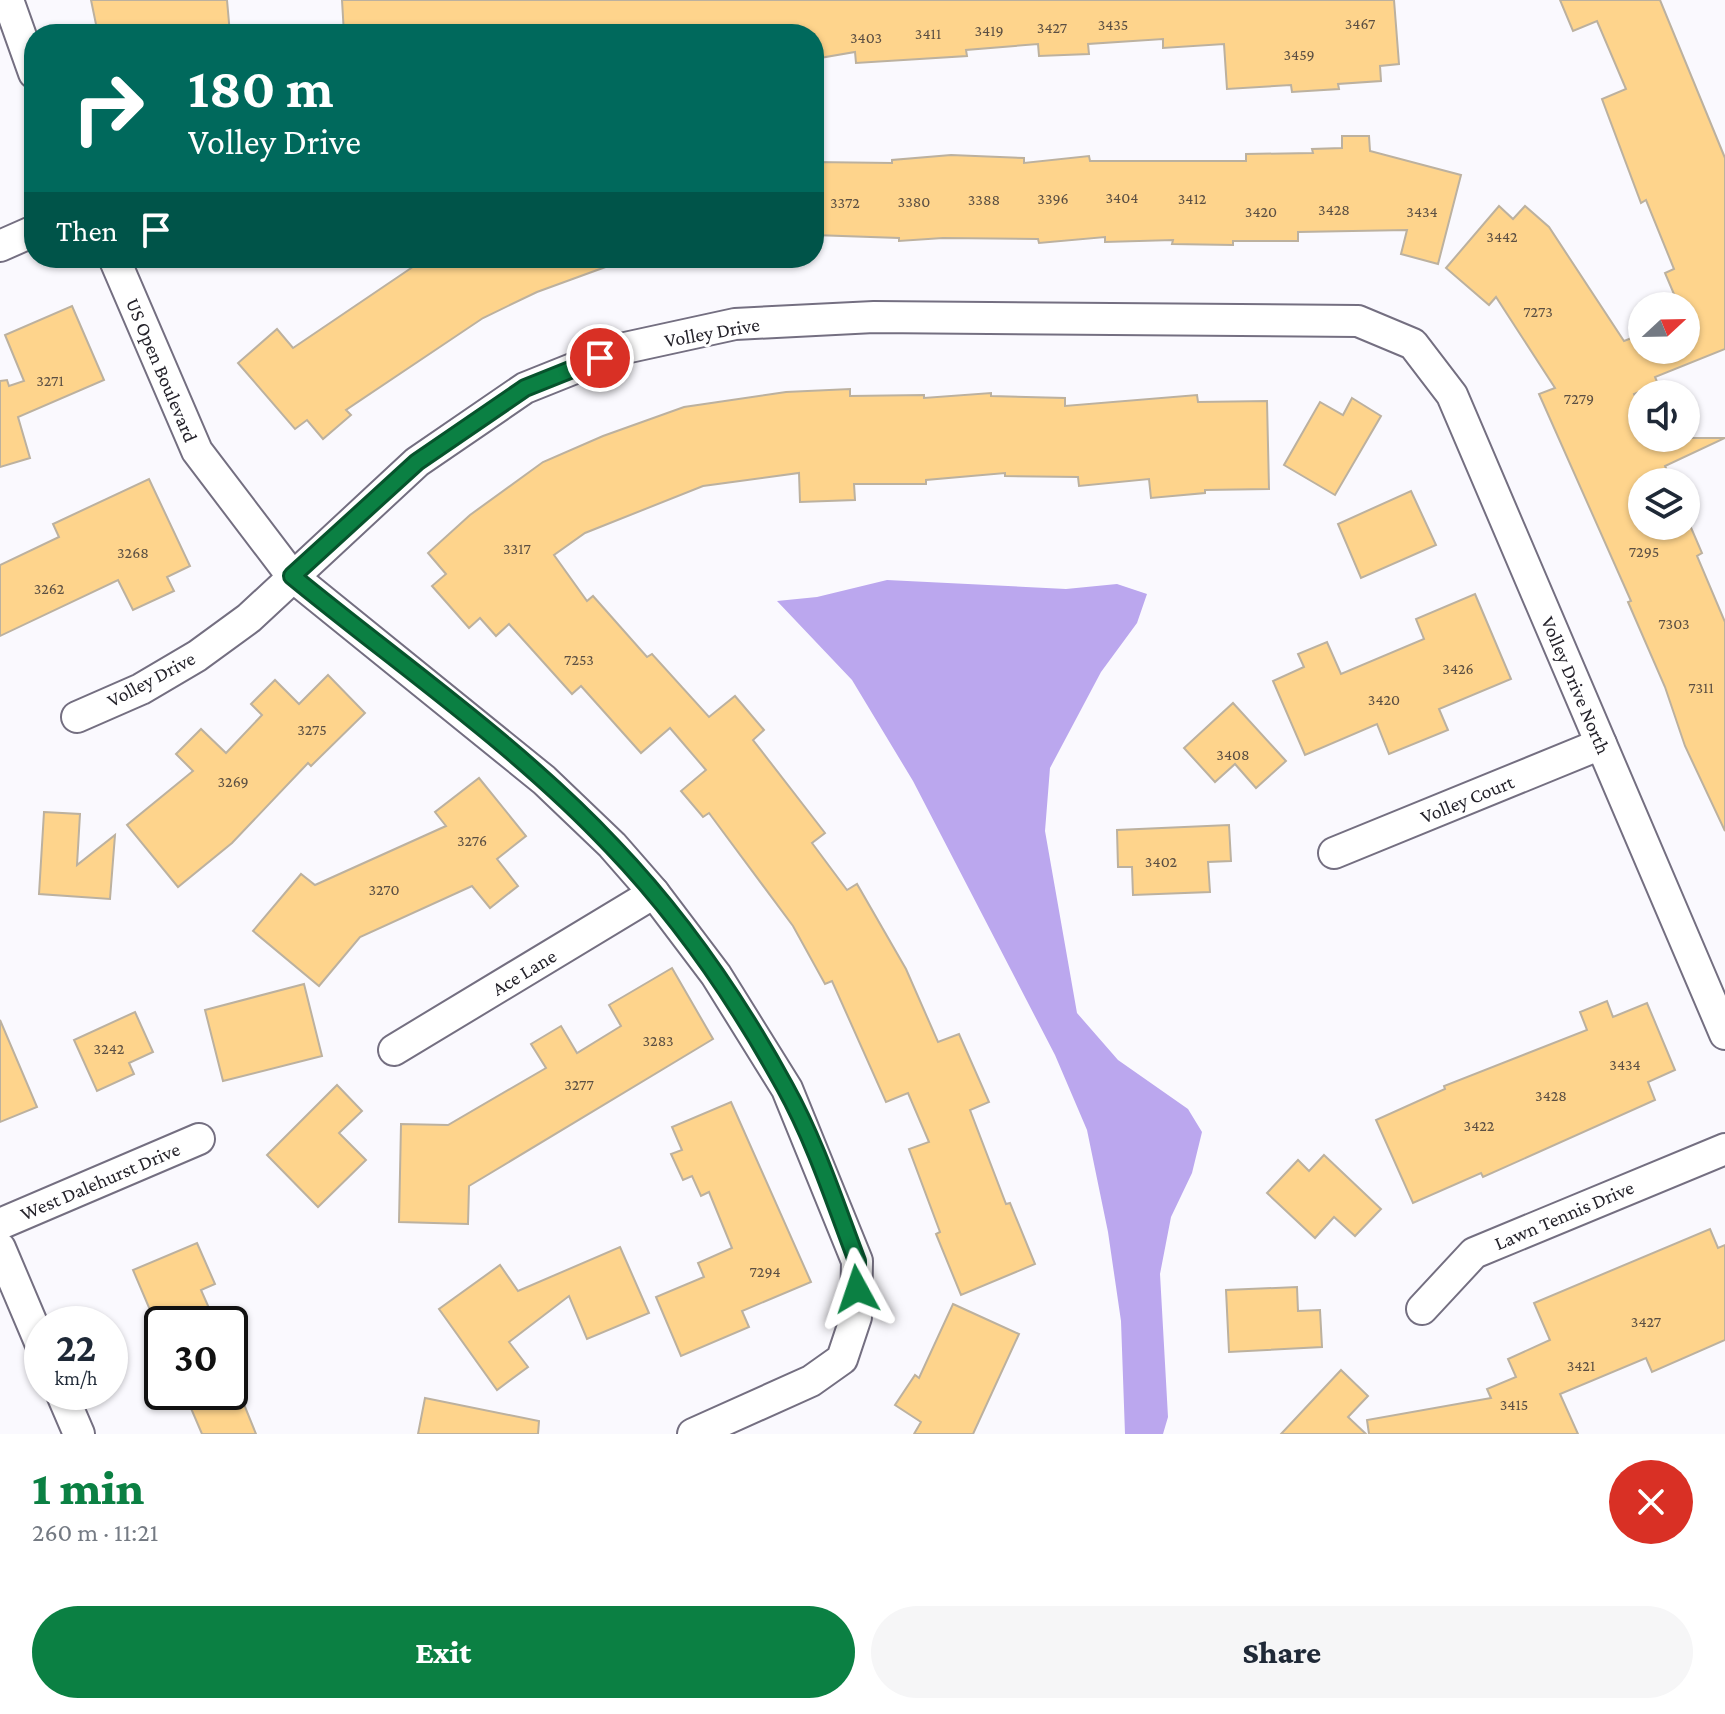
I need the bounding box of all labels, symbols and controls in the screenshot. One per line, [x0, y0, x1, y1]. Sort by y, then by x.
house number: 3467 [1345, 15, 1376, 32]
house number: 3435 [1098, 16, 1128, 33]
house number: 3427 [1037, 19, 1068, 36]
house number: 3419 [974, 22, 1004, 39]
house number: 3411 [915, 25, 941, 42]
house number: 3403 [850, 29, 882, 46]
house number: 3459 [1283, 46, 1315, 63]
icon: right [56, 56, 160, 160]
text: 180 m [188, 57, 334, 119]
text: Volley Drive [188, 122, 361, 162]
house number: 3404 [1106, 189, 1138, 206]
house number: 3396 [1037, 190, 1069, 207]
house number: 3412 [1178, 190, 1207, 207]
house number: 3388 [968, 191, 1000, 208]
house number: 3380 [898, 193, 930, 210]
house number: 3372 [830, 194, 860, 211]
house number: 3428 [1318, 201, 1350, 218]
house number: 3420 [1245, 203, 1277, 220]
house number: 3434 [1406, 203, 1438, 220]
icon: arrive [134, 208, 178, 252]
text: Then [56, 214, 118, 247]
house number: 3442 [1486, 228, 1518, 245]
north arrow [1628, 292, 1700, 364]
map controls [1628, 292, 1700, 540]
street label: US Open Boulevard [121, 295, 202, 446]
house number: 7273 [1523, 303, 1553, 320]
street label: Volley Drive [663, 313, 762, 352]
pin [566, 324, 634, 392]
icon: arrive [578, 336, 622, 380]
house number: 3271 [36, 372, 64, 389]
button: sound [1628, 380, 1700, 452]
house number: 7279 [1564, 390, 1594, 407]
button: layers [1628, 468, 1700, 540]
house number: 3317 [503, 540, 532, 557]
house number: 7295 [1629, 543, 1659, 560]
house number: 3268 [117, 544, 149, 561]
house number: 3262 [34, 580, 65, 597]
street label: Volley Drive North [1536, 613, 1615, 758]
house number: 7303 [1658, 615, 1690, 632]
street label: Volley Drive [103, 647, 199, 712]
house number: 7253 [564, 651, 594, 668]
house number: 3426 [1442, 660, 1474, 677]
house number: 7311 [1688, 679, 1714, 696]
house number: 3420 [1368, 691, 1400, 708]
house number: 3275 [297, 721, 327, 738]
house number: 3408 [1216, 746, 1250, 763]
street label: Volley Court [1417, 770, 1518, 829]
house number: 3269 [218, 773, 249, 790]
house number: 3276 [457, 832, 487, 849]
house number: 3402 [1145, 853, 1178, 870]
house number: 3270 [368, 881, 400, 898]
street label: Ace Lane [488, 944, 560, 1000]
house number: 3283 [642, 1032, 674, 1049]
house number: 3242 [94, 1040, 125, 1057]
house number: 3434 [1609, 1056, 1641, 1073]
house number: 3277 [564, 1076, 594, 1093]
house number: 3428 [1535, 1087, 1567, 1104]
house number: 3422 [1464, 1117, 1495, 1134]
street label: West Dalehurst Drive [17, 1137, 183, 1225]
street label: Lawn Tennis Drive [1491, 1176, 1637, 1254]
position arrow [815, 1247, 899, 1331]
house number: 7294 [749, 1263, 781, 1280]
speed limit sign: 30 [144, 1306, 248, 1410]
house number: 3427 [1631, 1313, 1662, 1330]
text: 22 [56, 1325, 96, 1370]
house number: 3421 [1567, 1357, 1595, 1374]
text: km/h [54, 1367, 98, 1389]
house number: 3415 [1500, 1396, 1528, 1413]
button: close [1609, 1460, 1693, 1544]
text: 1 min [32, 1461, 144, 1514]
text: 260 m · 11:21 [32, 1518, 158, 1547]
button: Exit [32, 1606, 855, 1698]
button: Share [871, 1606, 1693, 1698]

